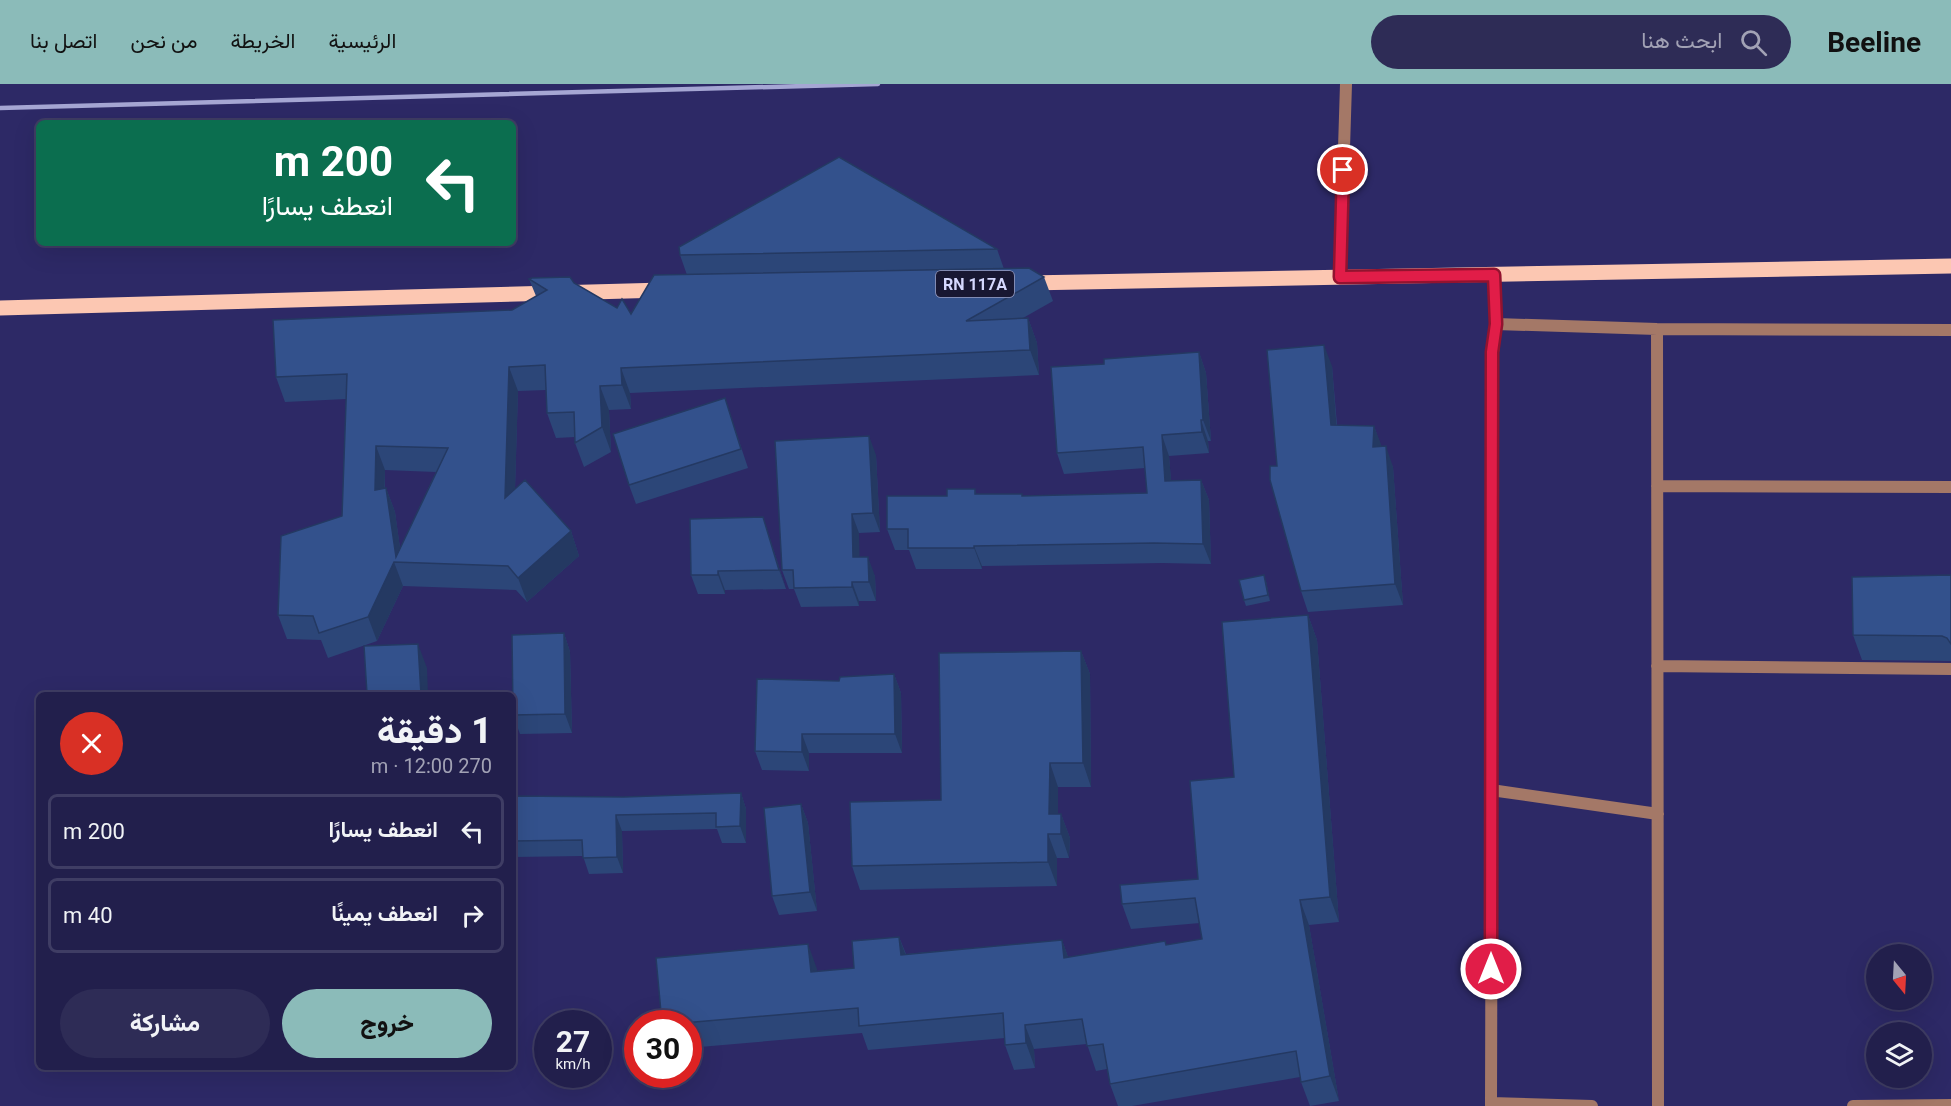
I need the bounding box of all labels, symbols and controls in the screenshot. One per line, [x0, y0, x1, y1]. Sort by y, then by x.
search box [1371, 15, 1791, 69]
icon: search [1737, 26, 1770, 59]
text: Beeline [1827, 26, 1921, 59]
text: ابحث هنا [1641, 28, 1722, 53]
text: اتصل بنا [30, 29, 97, 53]
text: من نحن [130, 29, 197, 53]
text: الخريطة [230, 29, 295, 53]
text: الرئيسية [328, 29, 396, 53]
text: 200 m [274, 137, 393, 186]
icon: left [414, 144, 492, 222]
pin [1317, 144, 1368, 195]
icon: arrive [1326, 153, 1359, 186]
text: انعطف يسارًا [262, 190, 393, 222]
road number: RN 117A [936, 271, 1014, 297]
text: 1 دقيقة [377, 710, 492, 752]
button: close [60, 712, 123, 775]
text: 270 m · 12:00 [371, 754, 492, 778]
icon: left [456, 815, 489, 848]
text: انعطف يسارًا [328, 817, 438, 842]
text: 200 m [63, 819, 125, 844]
icon: right [456, 899, 489, 932]
text: انعطف يمينًا [331, 901, 438, 926]
text: 40 m [63, 903, 113, 928]
position arrow [1459, 937, 1523, 1001]
north arrow [1866, 944, 1932, 1010]
map controls [1866, 944, 1932, 1088]
button: مشاركة [60, 989, 270, 1058]
button: خروج [282, 989, 492, 1058]
speed limit sign: 30 [624, 1010, 702, 1088]
button: layers [1866, 1022, 1932, 1088]
text: 27 [556, 1024, 590, 1059]
text: km/h [555, 1055, 591, 1073]

